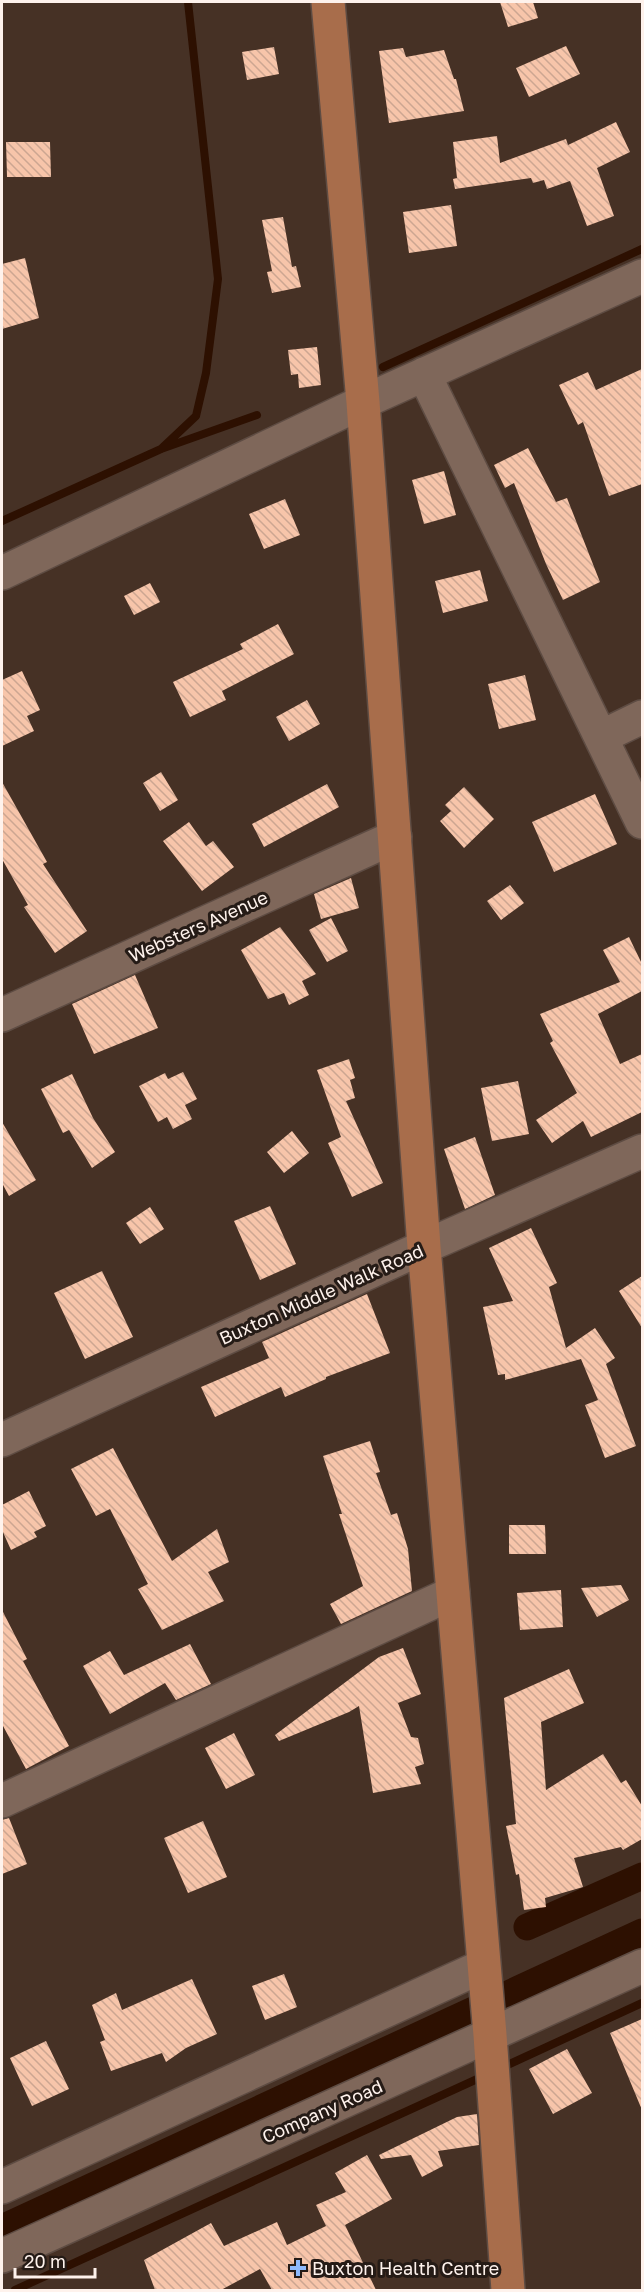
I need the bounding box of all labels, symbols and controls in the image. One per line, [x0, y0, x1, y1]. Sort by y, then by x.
street label: Websters Avenue [125, 885, 271, 967]
street label: Buxton Middle Walk Road [216, 1239, 426, 1349]
street label: Company Road [258, 2075, 386, 2147]
scale bar [15, 2241, 94, 2279]
text: 20 m [24, 2250, 66, 2272]
place label: Buxton Health Centre [312, 2257, 499, 2279]
marker: Buxton Health Centre [289, 2259, 307, 2277]

